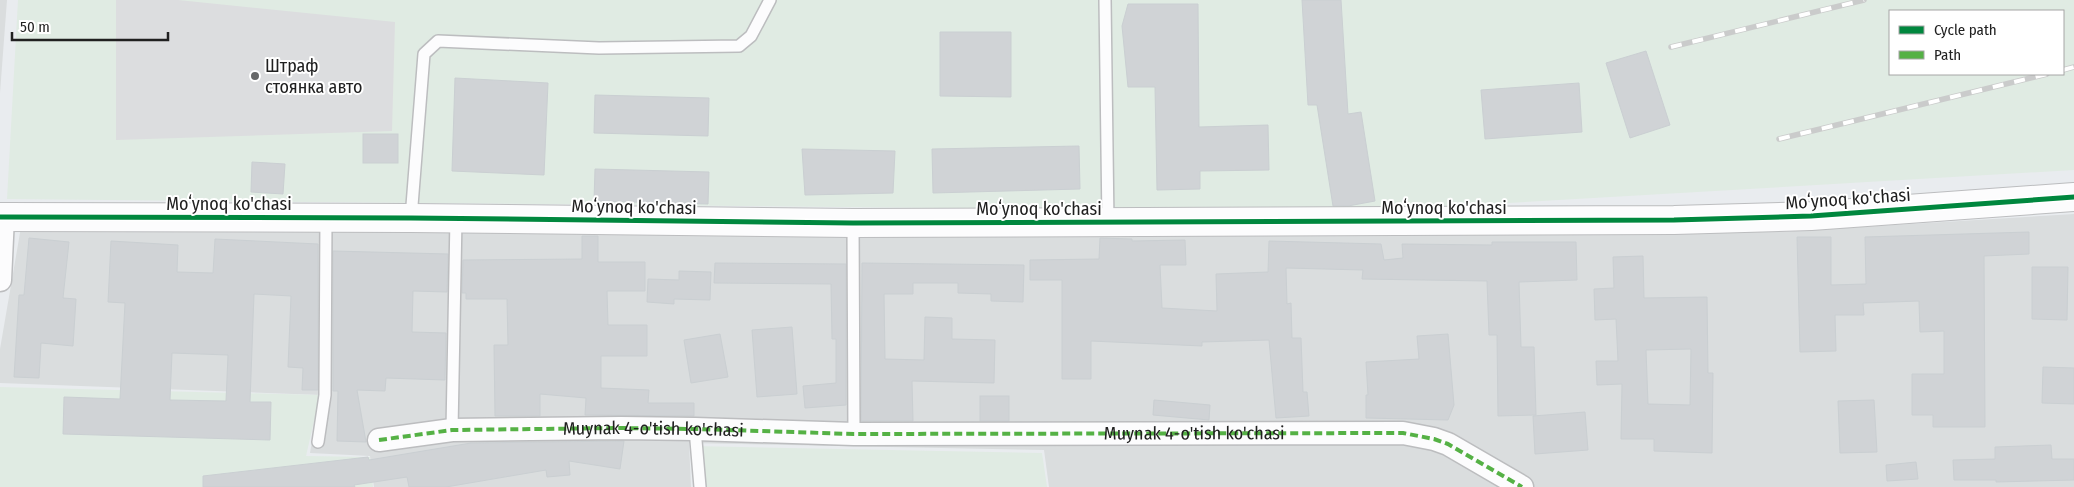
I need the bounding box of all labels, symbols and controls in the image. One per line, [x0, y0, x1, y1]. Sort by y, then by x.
scale bar [12, 10, 169, 42]
legend [1889, 10, 2064, 75]
text: 50 m [20, 18, 50, 36]
text: Cycle path [1934, 21, 1997, 39]
text: Path [1934, 46, 1961, 64]
place label: Штраф стоянка авто [265, 55, 362, 98]
marker: Штраф стоянка авто [249, 70, 261, 82]
street label: Moʻynoq ko'chasi [1785, 184, 1911, 214]
street label: Moʻynoq ko'chasi [166, 193, 292, 215]
street label: Moʻynoq ko'chasi [571, 195, 697, 219]
street label: Moʻynoq ko'chasi [1381, 197, 1507, 219]
street label: Moʻynoq ko'chasi [976, 198, 1102, 220]
street label: Muynak 4-o'tish ko'chasi [563, 417, 744, 442]
street label: Muynak 4-o'tish ko'chasi [1104, 422, 1285, 445]

